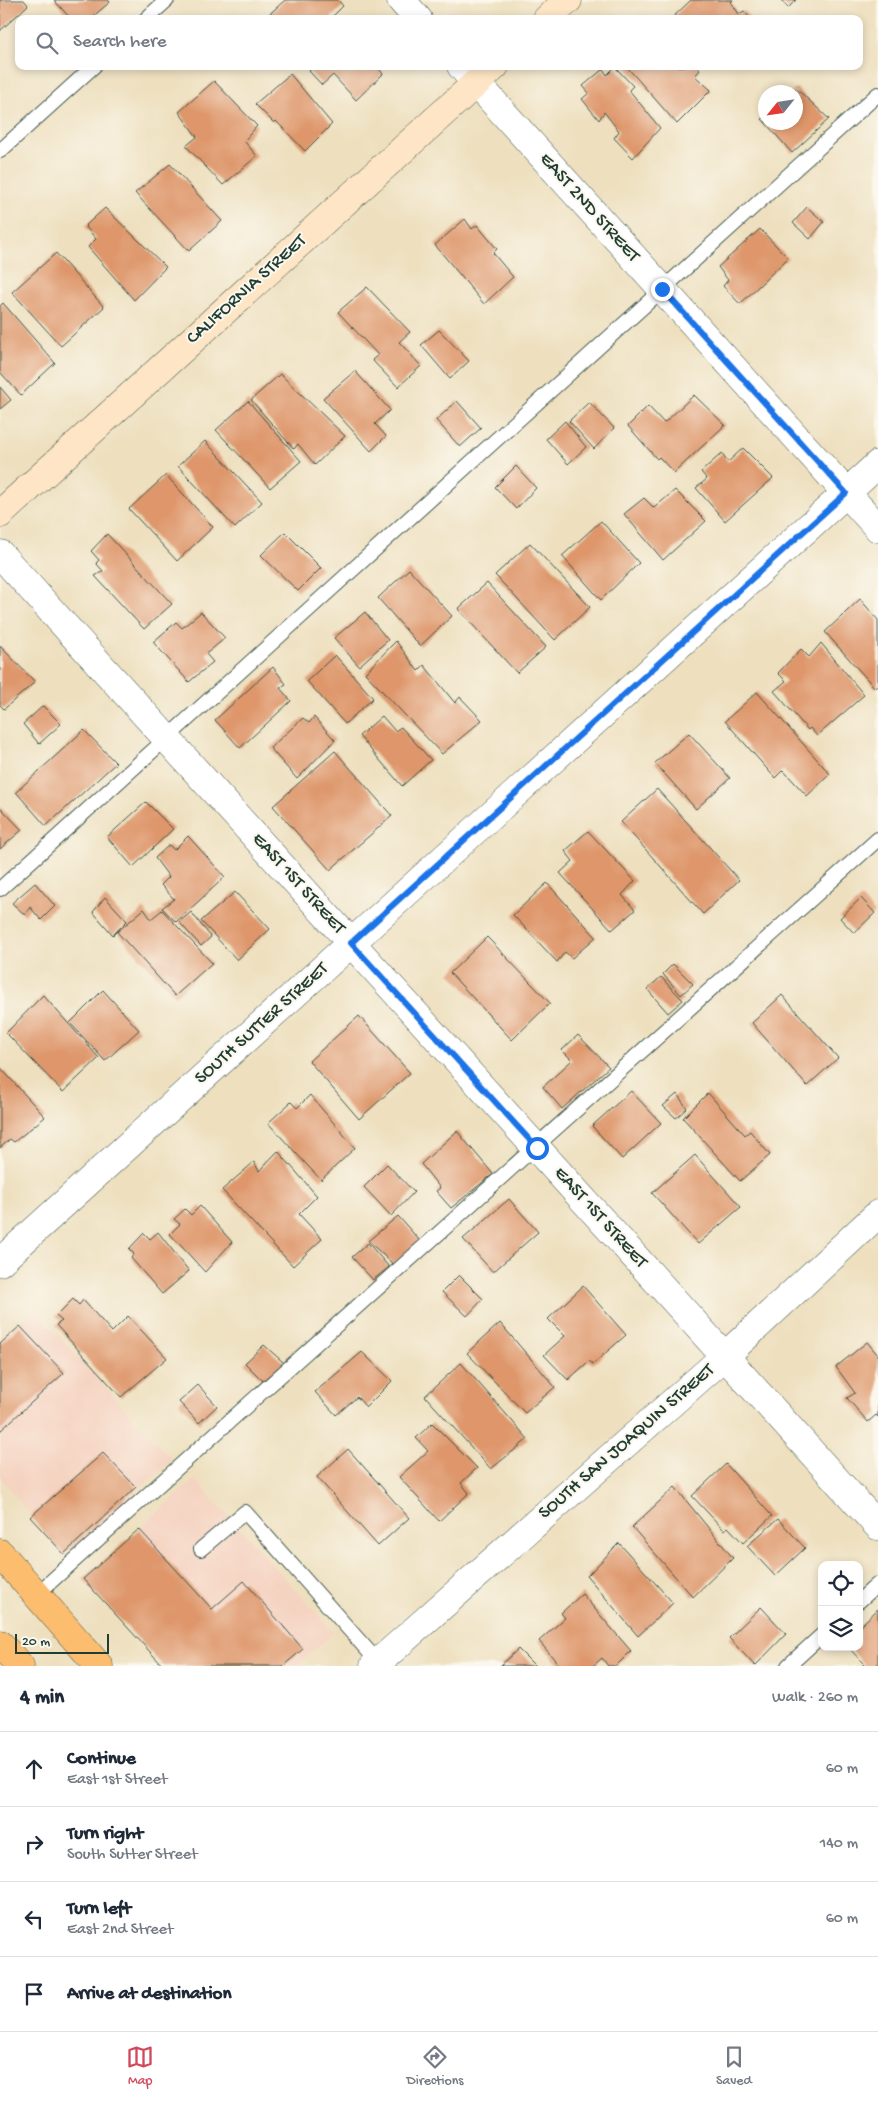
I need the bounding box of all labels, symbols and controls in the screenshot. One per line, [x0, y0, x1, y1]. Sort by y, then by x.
search box [15, 15, 863, 70]
icon: search [33, 29, 61, 57]
text: Search here [73, 31, 167, 54]
north arrow [758, 85, 803, 130]
street label: EAST 2ND STREET [534, 149, 645, 268]
street label: CALIFORNIA STREET [182, 230, 312, 350]
route end [651, 278, 674, 301]
street label: EAST 1ST STREET [246, 828, 350, 940]
street label: SOUTH SUTTER STREET [191, 958, 334, 1090]
route start [526, 1137, 549, 1160]
street label: EAST 1ST STREET [548, 1162, 652, 1274]
street label: SOUTH SAN JOAQUIN STREET [534, 1359, 720, 1525]
map controls [818, 1561, 863, 1651]
button: locate [818, 1561, 863, 1606]
button: layers [818, 1606, 863, 1651]
scale bar [15, 1631, 109, 1654]
text: 20 m [22, 1634, 50, 1651]
text: 4 min [20, 1686, 64, 1711]
text: Walk · 260 m [772, 1689, 858, 1708]
text: Continue [67, 1748, 136, 1771]
icon: ahead [20, 1755, 48, 1783]
text: 60 m [826, 1760, 858, 1779]
text: East 1st Street [67, 1771, 167, 1790]
text: Turn right [67, 1823, 143, 1846]
icon: right [20, 1830, 48, 1858]
text: 140 m [820, 1835, 858, 1854]
text: South Sutter Street [67, 1846, 198, 1865]
text: Turn left [67, 1898, 131, 1921]
icon: left [20, 1905, 48, 1933]
text: 60 m [826, 1910, 858, 1929]
text: East 2nd Street [67, 1921, 173, 1940]
icon: arrive [20, 1980, 48, 2008]
text: Arrive at destination [67, 1983, 231, 2006]
tab: Map [126, 2043, 154, 2090]
tab: Directions [407, 2043, 464, 2090]
tab: Saved [716, 2043, 752, 2090]

